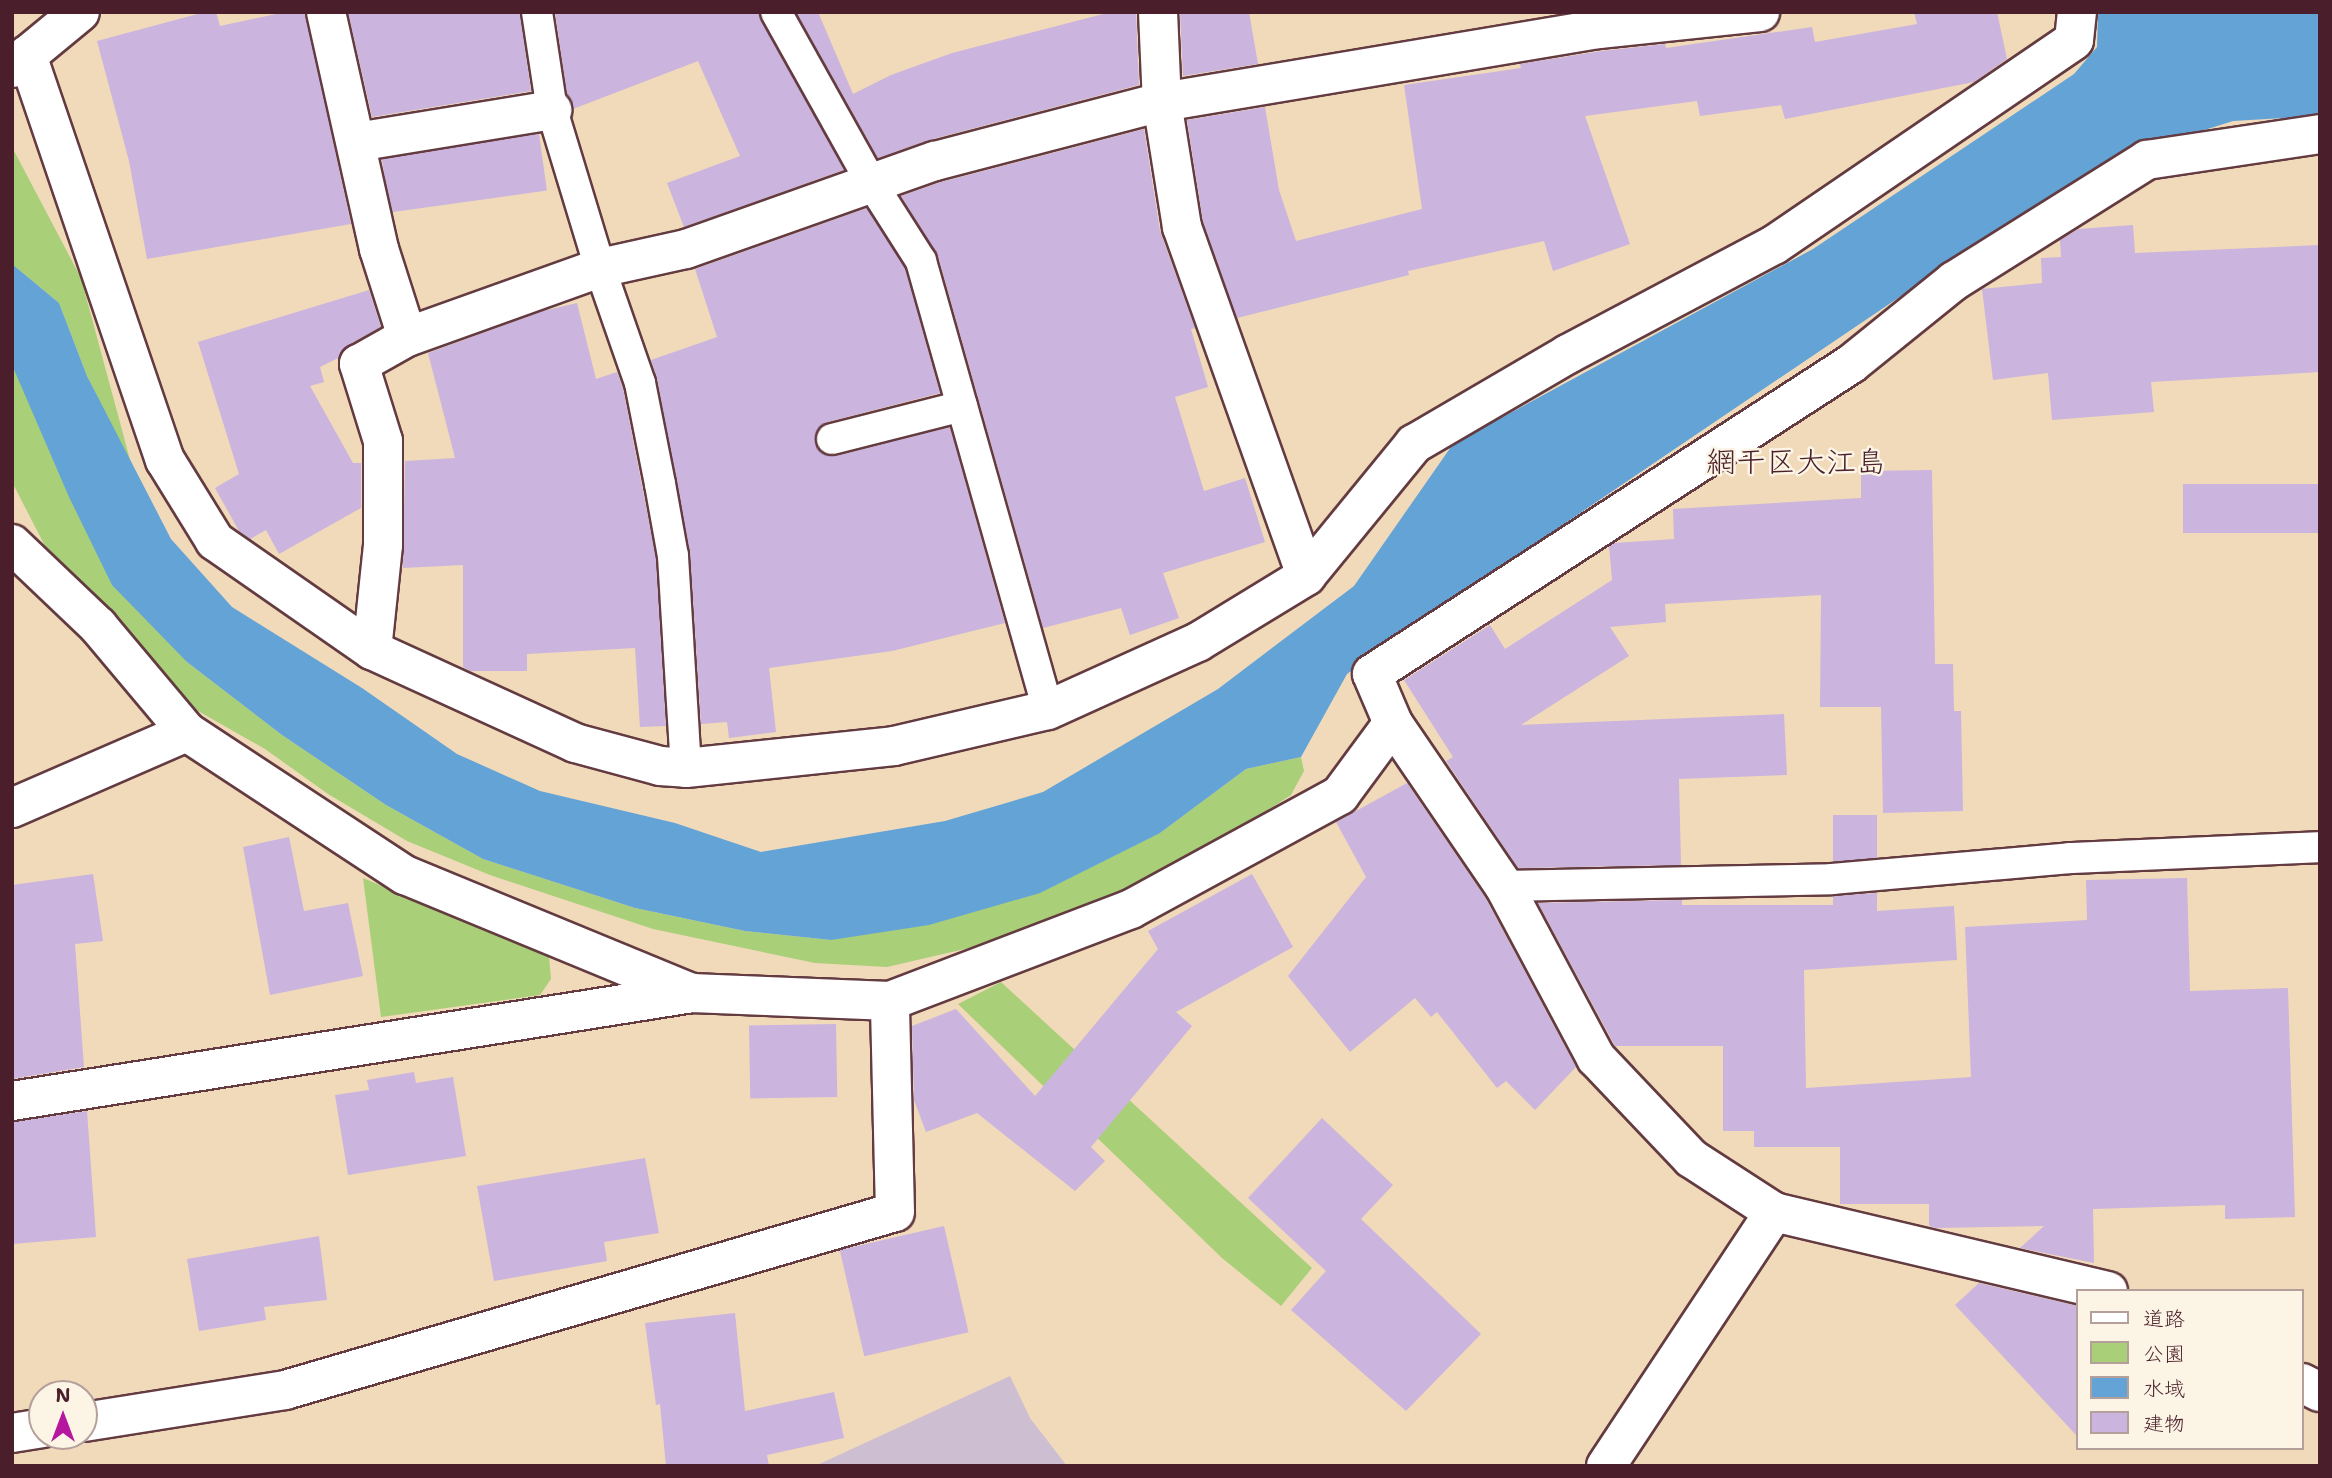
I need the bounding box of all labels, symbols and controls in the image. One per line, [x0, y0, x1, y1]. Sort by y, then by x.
district label: 網干区大江島 [1706, 444, 1886, 480]
legend [2076, 1289, 2304, 1450]
text: 道路 [2143, 1305, 2185, 1333]
text: 公園 [2143, 1340, 2185, 1368]
text: 水域 [2143, 1375, 2185, 1403]
north arrow [28, 1380, 98, 1450]
text: N [55, 1383, 71, 1408]
text: 建物 [2143, 1410, 2185, 1438]

